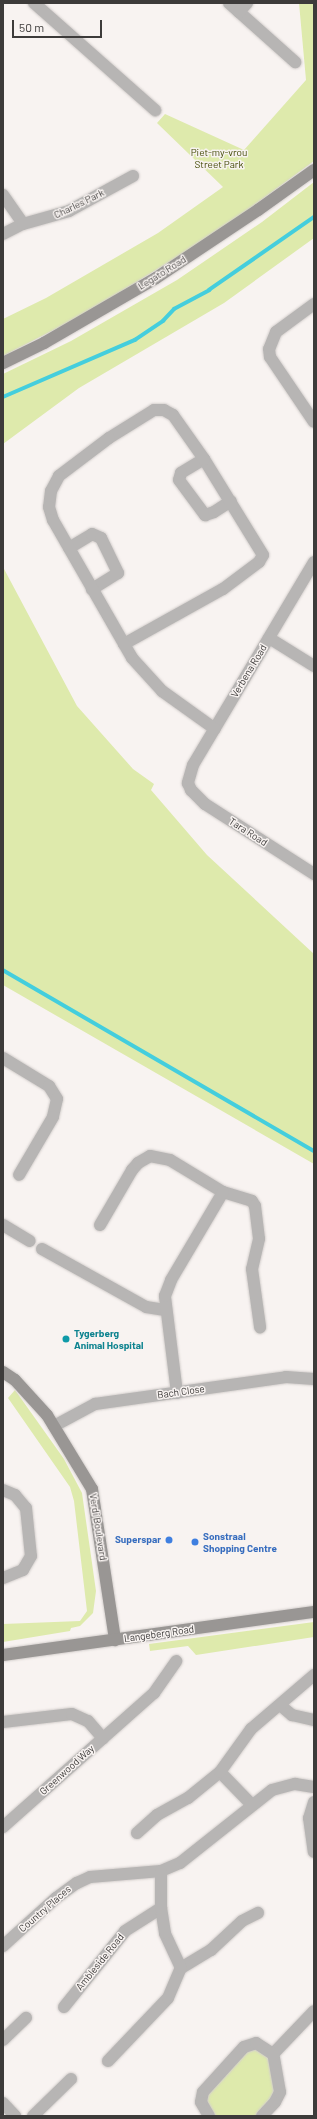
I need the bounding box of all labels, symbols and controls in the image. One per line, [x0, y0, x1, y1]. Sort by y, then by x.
scale bar [14, 12, 104, 38]
text: 50 m [19, 20, 44, 34]
park label: Piet-my-vrou Street Park [191, 146, 247, 170]
street label: Charles Park [52, 187, 106, 221]
street label: Legato Road [136, 253, 188, 293]
street label: Verbena Road [228, 642, 270, 700]
street label: Tara Road [226, 815, 270, 849]
place label: Tygerberg Animal Hospital [74, 1327, 143, 1350]
marker: Tygerberg Animal Hospital [61, 1334, 71, 1344]
street label: Bach Close [156, 1383, 206, 1401]
street label: Verdi Boulevard [87, 1493, 109, 1561]
place label: Sonstraal Shopping Centre [203, 1530, 277, 1554]
place label: Superspar [115, 1534, 161, 1546]
marker: Superspar [164, 1535, 174, 1545]
marker: Sonstraal Shopping Centre [190, 1537, 200, 1547]
street label: Langeberg Road [123, 1623, 195, 1645]
street label: Greenwood Way [37, 1742, 97, 1798]
street label: Country Places [17, 1883, 73, 1935]
street label: Ambleside Road [73, 1931, 127, 1993]

